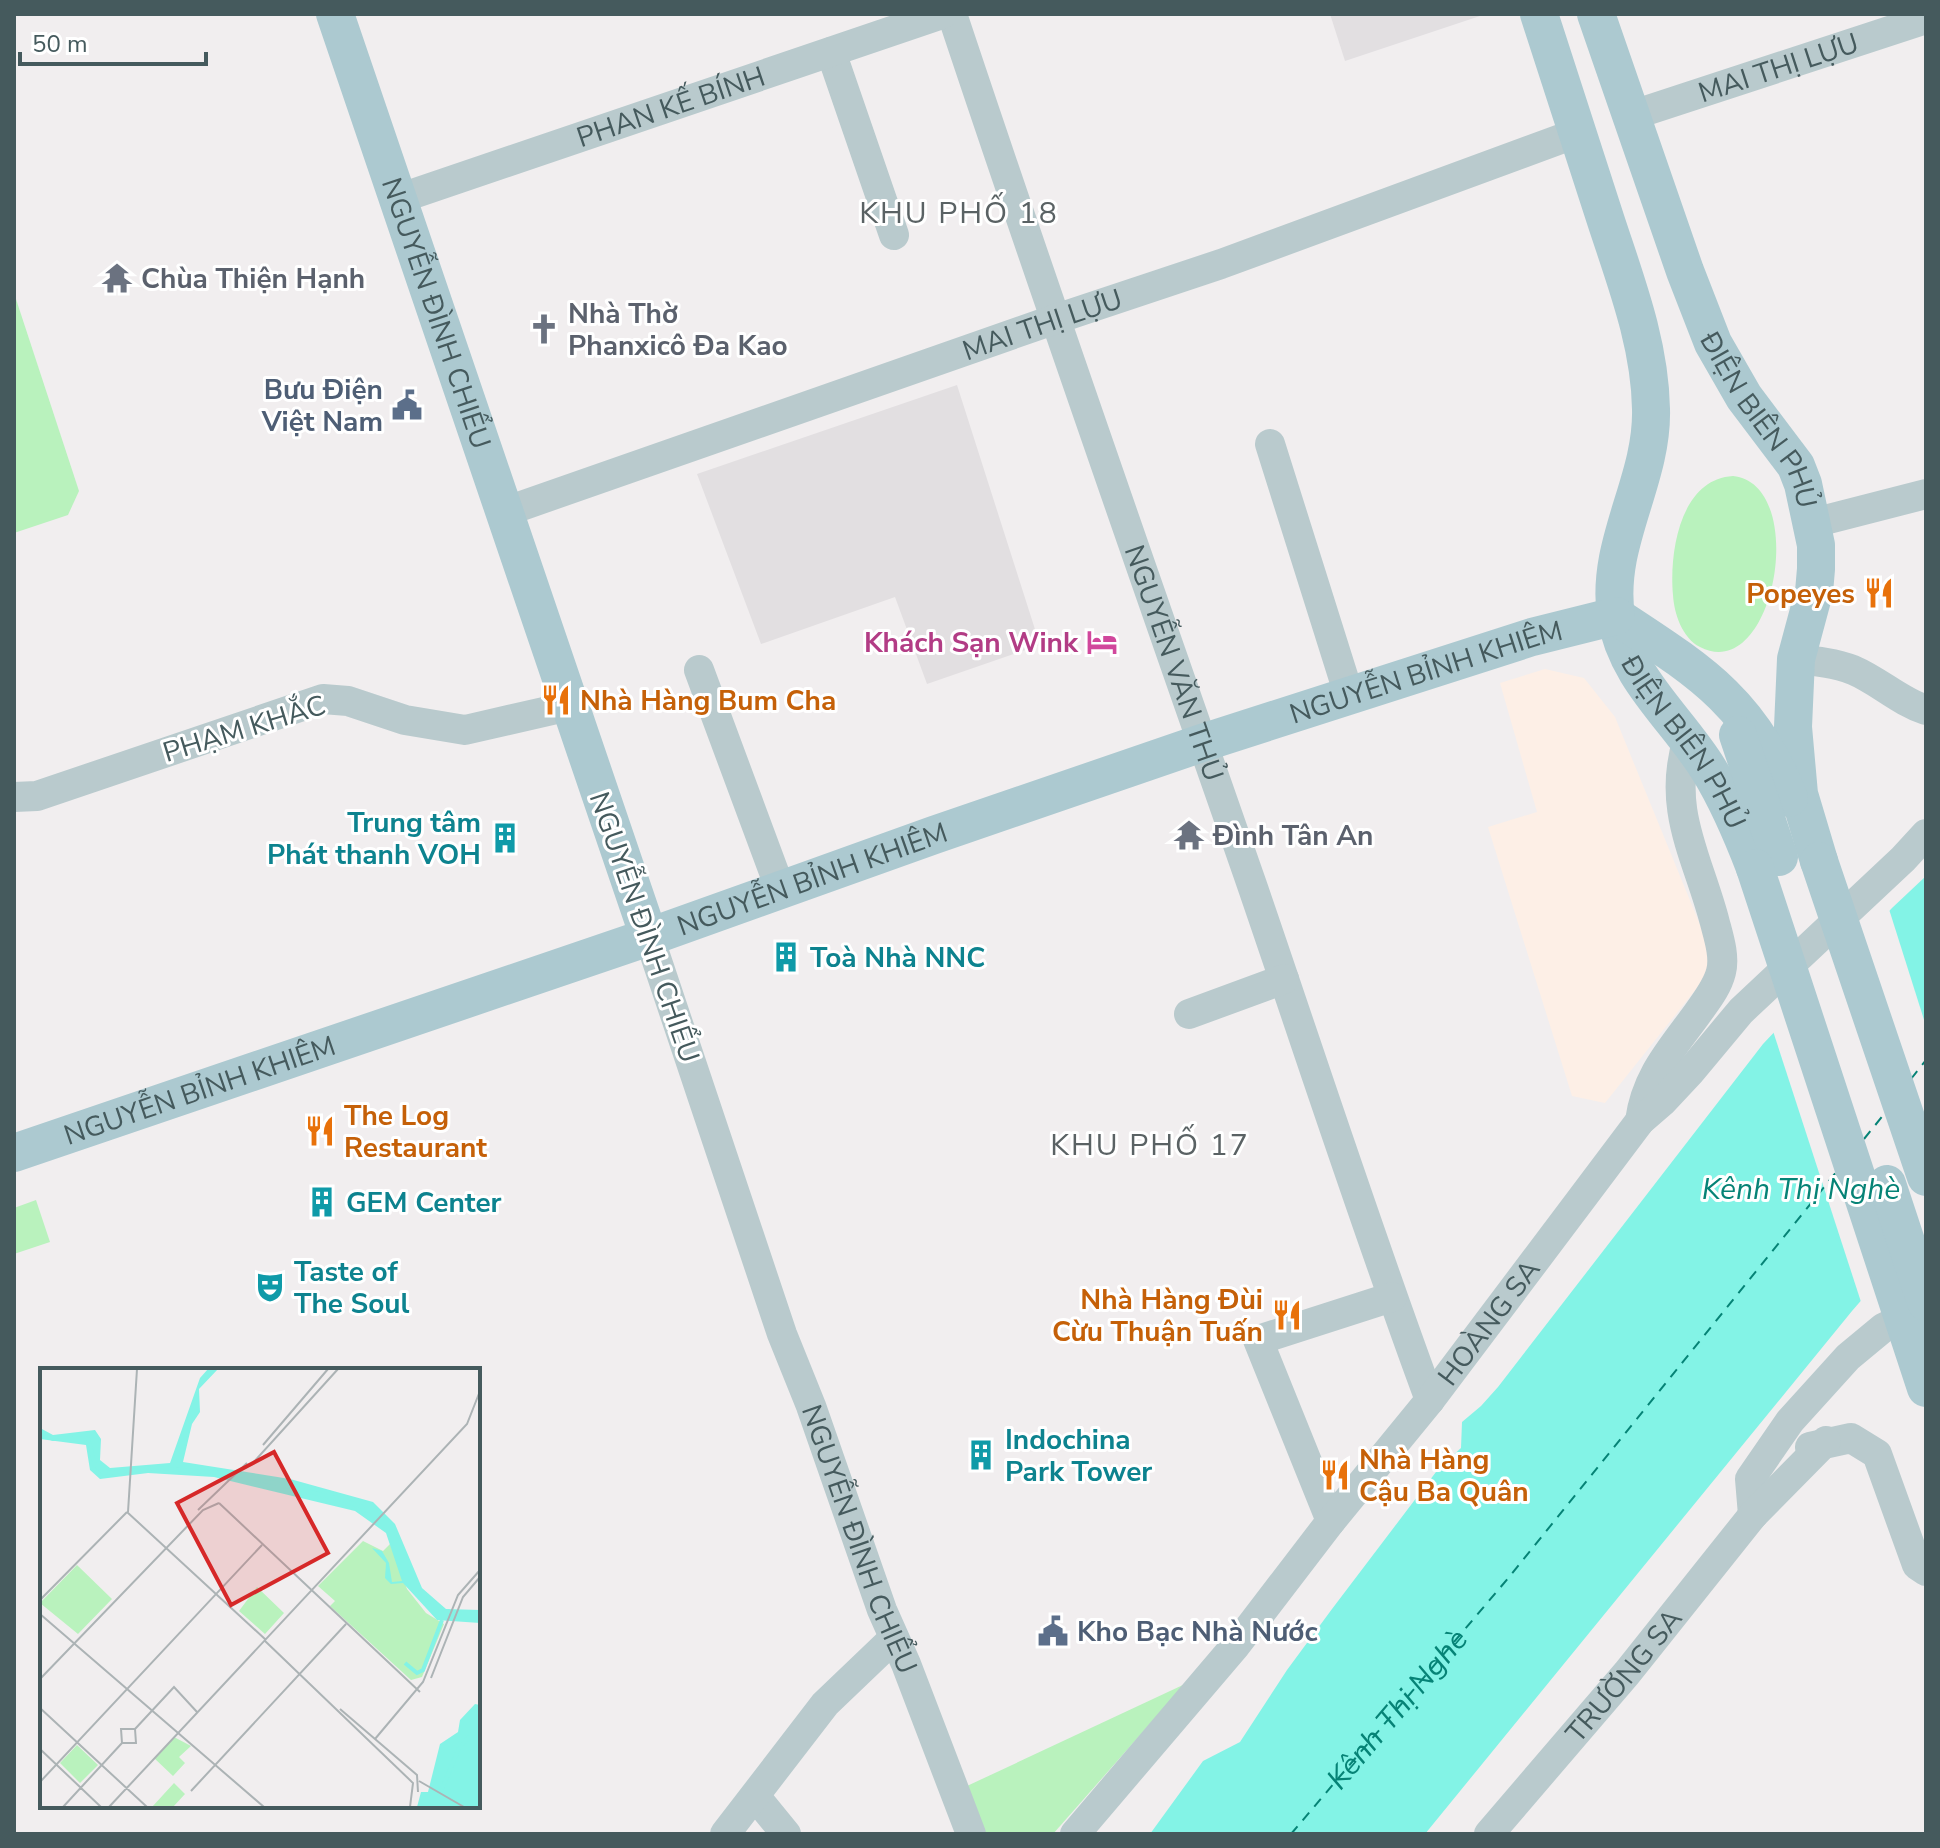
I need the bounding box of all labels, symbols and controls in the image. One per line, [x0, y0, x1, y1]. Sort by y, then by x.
scale bar [20, 16, 206, 66]
street label: MAI THỊ LỰU [1694, 24, 1864, 112]
text: 50 m [32, 28, 88, 60]
street label: PHAN KẾ BÍNH [572, 58, 770, 157]
street label: NGUYỄN ĐÌNH CHIỂU [372, 173, 500, 454]
district label: KHU PHỐ 18 [859, 192, 1059, 234]
place label: Chùa Thiện Hạnh [141, 260, 365, 298]
temple icon: Chùa Thiện Hạnh [100, 261, 134, 295]
street label: MAI THỊ LỰU [957, 280, 1127, 370]
place label: Nhà Thờ Phanxicô Đa Kao [568, 295, 788, 365]
church icon: Nhà Thờ Phanxicô Đa Kao [527, 312, 561, 346]
street label: ÐIỆN BIÊN PHỦ [1690, 324, 1826, 511]
place label: Bưu Điện Việt Nam [261, 371, 383, 441]
public building icon: Bưu Điện Việt Nam [390, 388, 424, 422]
street label: NGUYỄN VĂN THỦ [1115, 540, 1232, 786]
place label: Popeyes [1746, 575, 1855, 613]
restaurant icon: Popeyes [1862, 576, 1896, 610]
street label: NGUYỄN BỈNH KHIÊM [1285, 612, 1567, 734]
place label: Khách Sạn Wink [864, 624, 1079, 662]
hotel icon: Khách Sạn Wink [1085, 625, 1119, 659]
street label: ĐIỆN BIÊN PHỦ [1611, 648, 1755, 835]
place label: Nhà Hàng Bum Cha [580, 682, 836, 720]
restaurant icon: Nhà Hàng Bum Cha [539, 683, 573, 717]
street label: PHẠM KHẮC [158, 685, 330, 772]
street label: NGUYỄN ĐÌNH CHIỂU [580, 786, 710, 1068]
place label: Trung tâm Phát thanh VOH [267, 804, 481, 874]
street label: NGUYỄN BỈNH KHIÊM [672, 814, 953, 945]
place label: Đình Tân An [1212, 817, 1373, 855]
temple icon: Đình Tân An [1172, 818, 1206, 852]
building icon: Trung tâm Phát thanh VOH [488, 821, 522, 855]
place label: Toà Nhà NNC [810, 939, 985, 977]
building icon: Toà Nhà NNC [769, 940, 803, 974]
street label: NGUYỄN BỈNH KHIÊM [59, 1027, 341, 1155]
place label: The Log Restaurant [344, 1097, 487, 1167]
restaurant icon: The Log Restaurant [303, 1114, 337, 1148]
district label: KHU PHỐ 17 [1050, 1124, 1250, 1166]
water label: Kênh Thị Nghè [1702, 1169, 1900, 1210]
place label: GEM Center [346, 1184, 502, 1222]
building icon: GEM Center [305, 1185, 339, 1219]
street label: HOÀNG SA [1429, 1252, 1549, 1394]
place label: Taste of The Soul [294, 1253, 410, 1323]
theatre icon: Taste of The Soul [253, 1270, 287, 1304]
place label: Nhà Hàng Đùi Cừu Thuận Tuấn [1052, 1281, 1263, 1351]
restaurant icon: Nhà Hàng Đùi Cừu Thuận Tuấn [1270, 1298, 1304, 1332]
inset map [40, 1368, 480, 1808]
street label: NGUYỄN ĐÌNH CHIỂU [792, 1400, 926, 1680]
place label: Indochina Park Tower [1005, 1421, 1152, 1491]
building icon: Indochina Park Tower [964, 1438, 998, 1472]
place label: Nhà Hàng Cậu Ba Quân [1359, 1441, 1529, 1511]
restaurant icon: Nhà Hàng Cậu Ba Quân [1318, 1458, 1352, 1492]
street label: TRƯỜNG SA [1558, 1601, 1691, 1751]
place label: Kho Bạc Nhà Nước [1077, 1613, 1318, 1651]
public building icon: Kho Bạc Nhà Nước [1036, 1614, 1070, 1648]
water label: Kênh Thị Nghè [1318, 1620, 1477, 1798]

